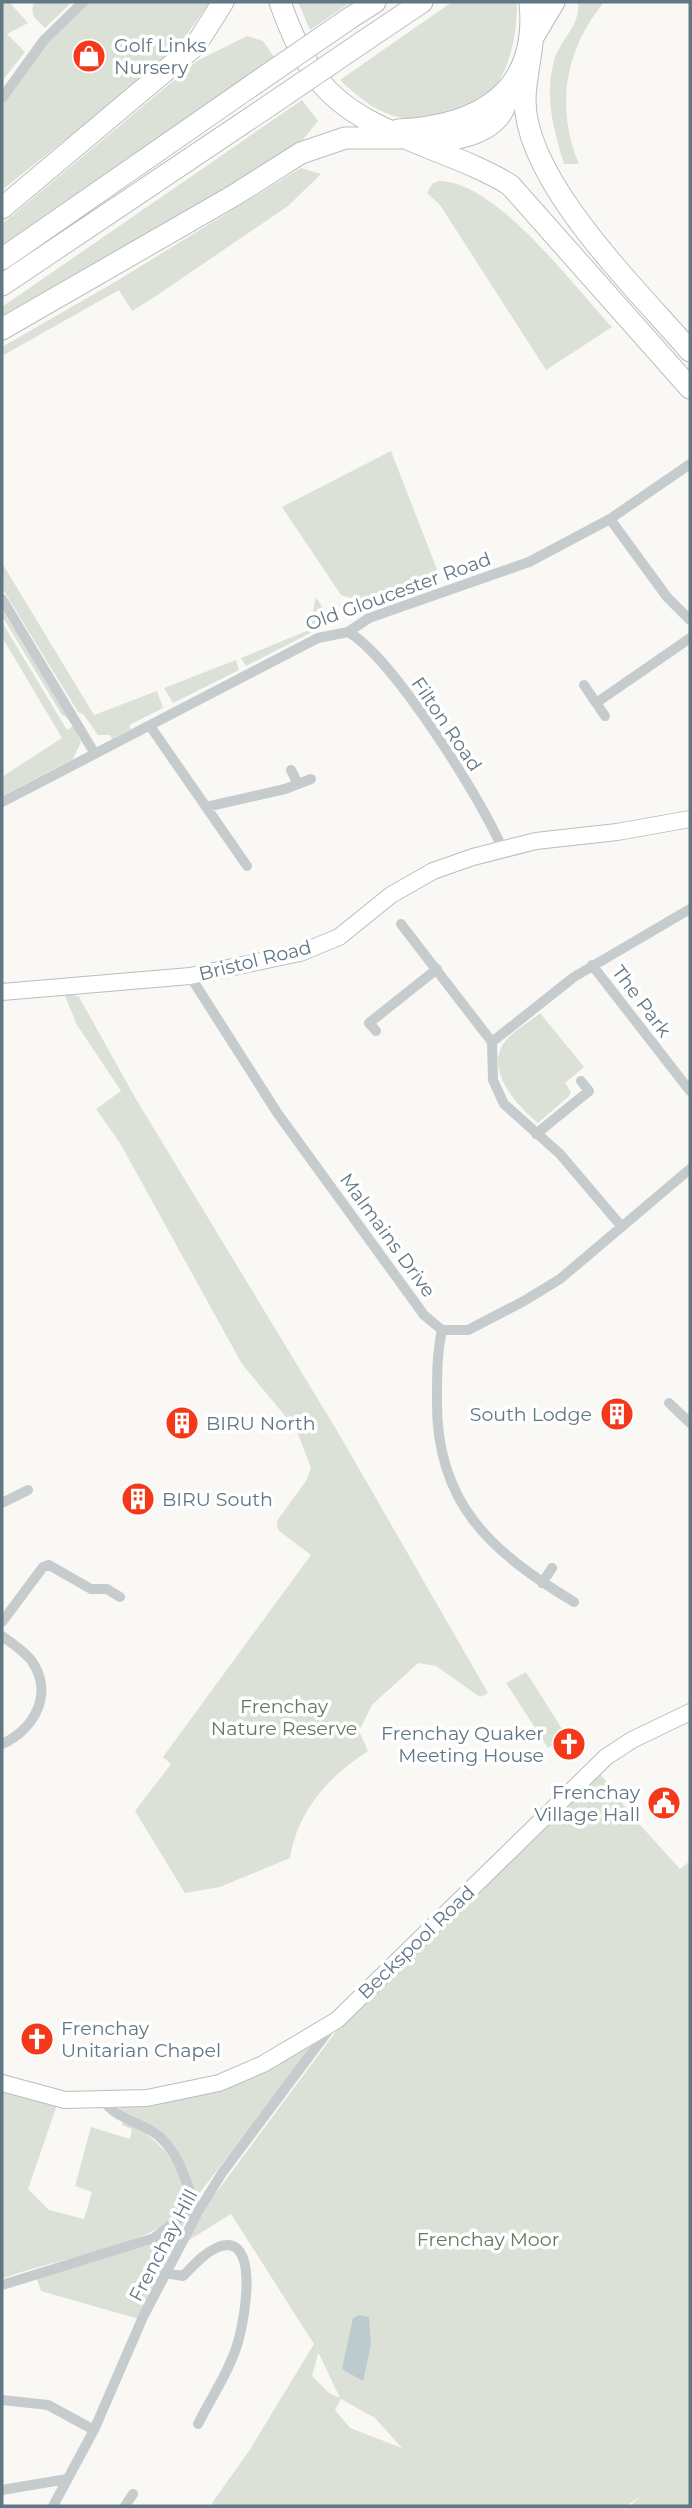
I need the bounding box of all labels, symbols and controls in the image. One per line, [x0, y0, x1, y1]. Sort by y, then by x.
place label: Golf Links Nursery [114, 34, 207, 79]
shop icon: Golf Links Nursery [70, 37, 108, 75]
street label: Old Gloucester Road [302, 547, 494, 636]
street label: Filton Road [407, 673, 487, 776]
street label: Bristol Road [196, 935, 314, 986]
street label: The Park [607, 961, 676, 1042]
street label: Malmains Drive [335, 1169, 440, 1302]
building icon: South Lodge [598, 1395, 636, 1433]
place label: South Lodge [470, 1403, 592, 1426]
building icon: BIRU North [163, 1404, 201, 1442]
place label: BIRU North [206, 1412, 316, 1435]
building icon: BIRU South [119, 1480, 157, 1518]
place label: BIRU South [162, 1488, 273, 1511]
park label: Frenchay Nature Reserve [211, 1695, 357, 1740]
place label: Frenchay Quaker Meeting House [381, 1722, 544, 1767]
church icon: Frenchay Quaker Meeting House [550, 1725, 588, 1763]
place label: Frenchay Village Hall [534, 1781, 641, 1826]
public building icon: Frenchay Village Hall [645, 1784, 683, 1822]
street label: Beckspool Road [353, 1881, 479, 2004]
place label: Frenchay Unitarian Chapel [61, 2017, 221, 2062]
church icon: Frenchay Unitarian Chapel [18, 2020, 56, 2058]
street label: Frenchay Hill [124, 2185, 203, 2305]
park label: Frenchay Moor [417, 2228, 559, 2251]

